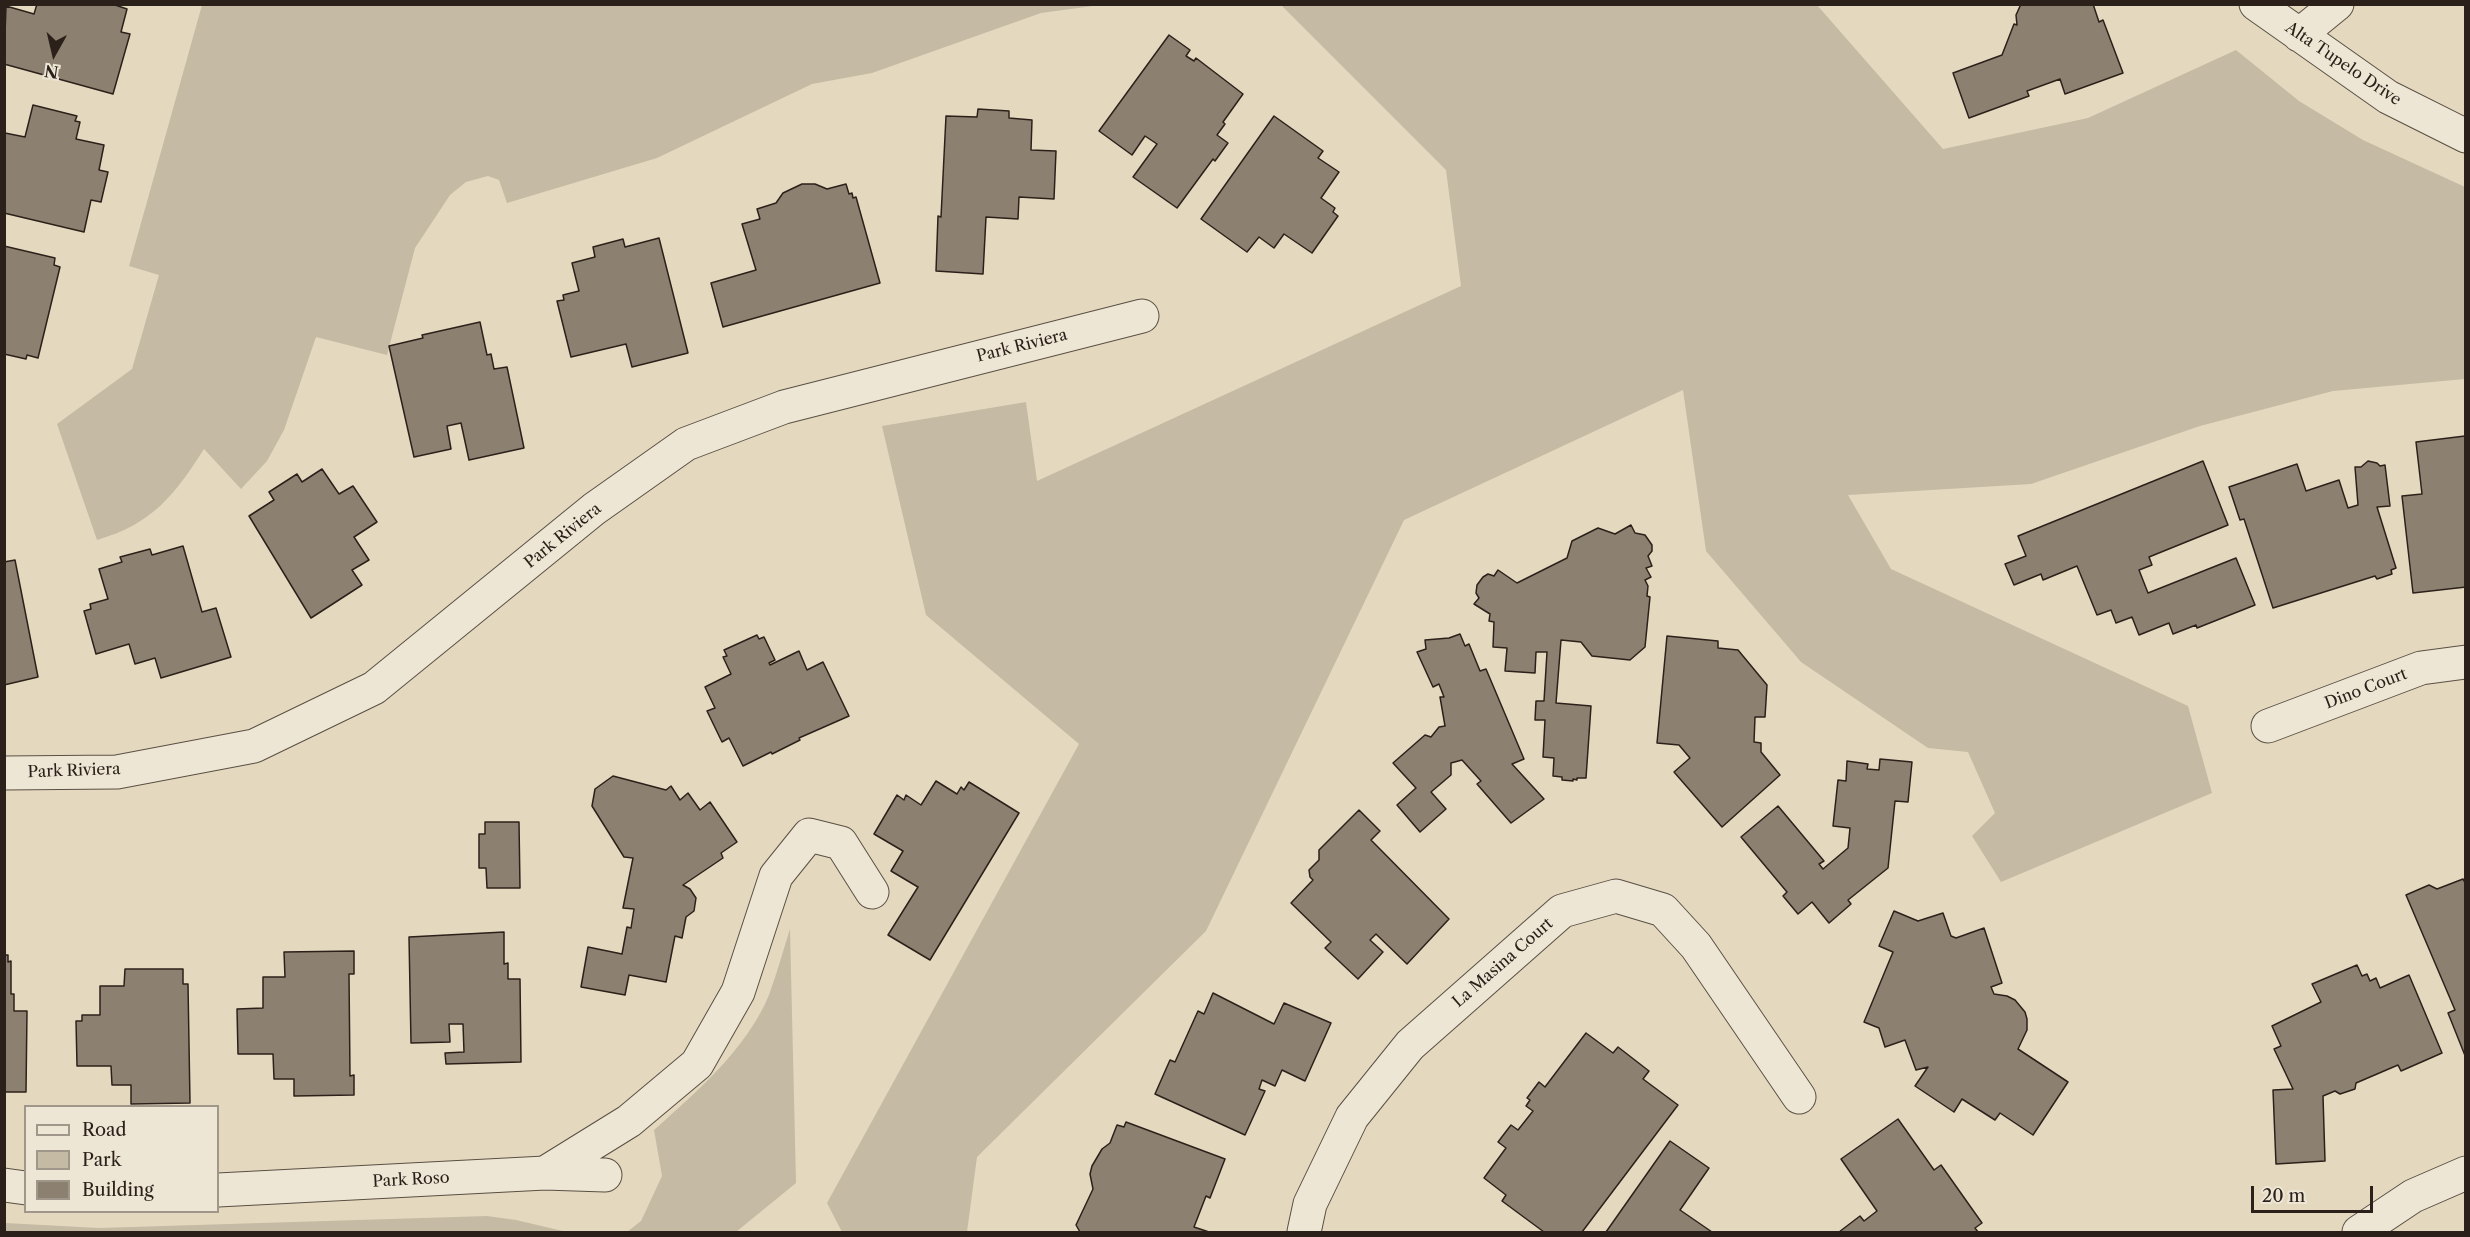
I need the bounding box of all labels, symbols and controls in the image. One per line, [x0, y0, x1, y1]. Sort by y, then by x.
street label: Alta Tupelo Drive [2281, 18, 2405, 110]
north arrow [24, 24, 84, 84]
text: N [43, 61, 60, 83]
street label: Park Riviera [975, 325, 1069, 367]
street label: Park Riviera [521, 499, 605, 573]
street label: Dino Court [2322, 665, 2410, 713]
street label: Park Riviera [27, 760, 121, 782]
street label: La Masina Court [1449, 914, 1557, 1012]
legend [24, 1105, 219, 1213]
text: Road [82, 1119, 127, 1141]
text: Park [82, 1149, 121, 1171]
street label: Park Roso [372, 1168, 450, 1192]
scale bar [2254, 1174, 2376, 1212]
text: Building [82, 1179, 154, 1201]
text: 20 m [2262, 1185, 2305, 1207]

